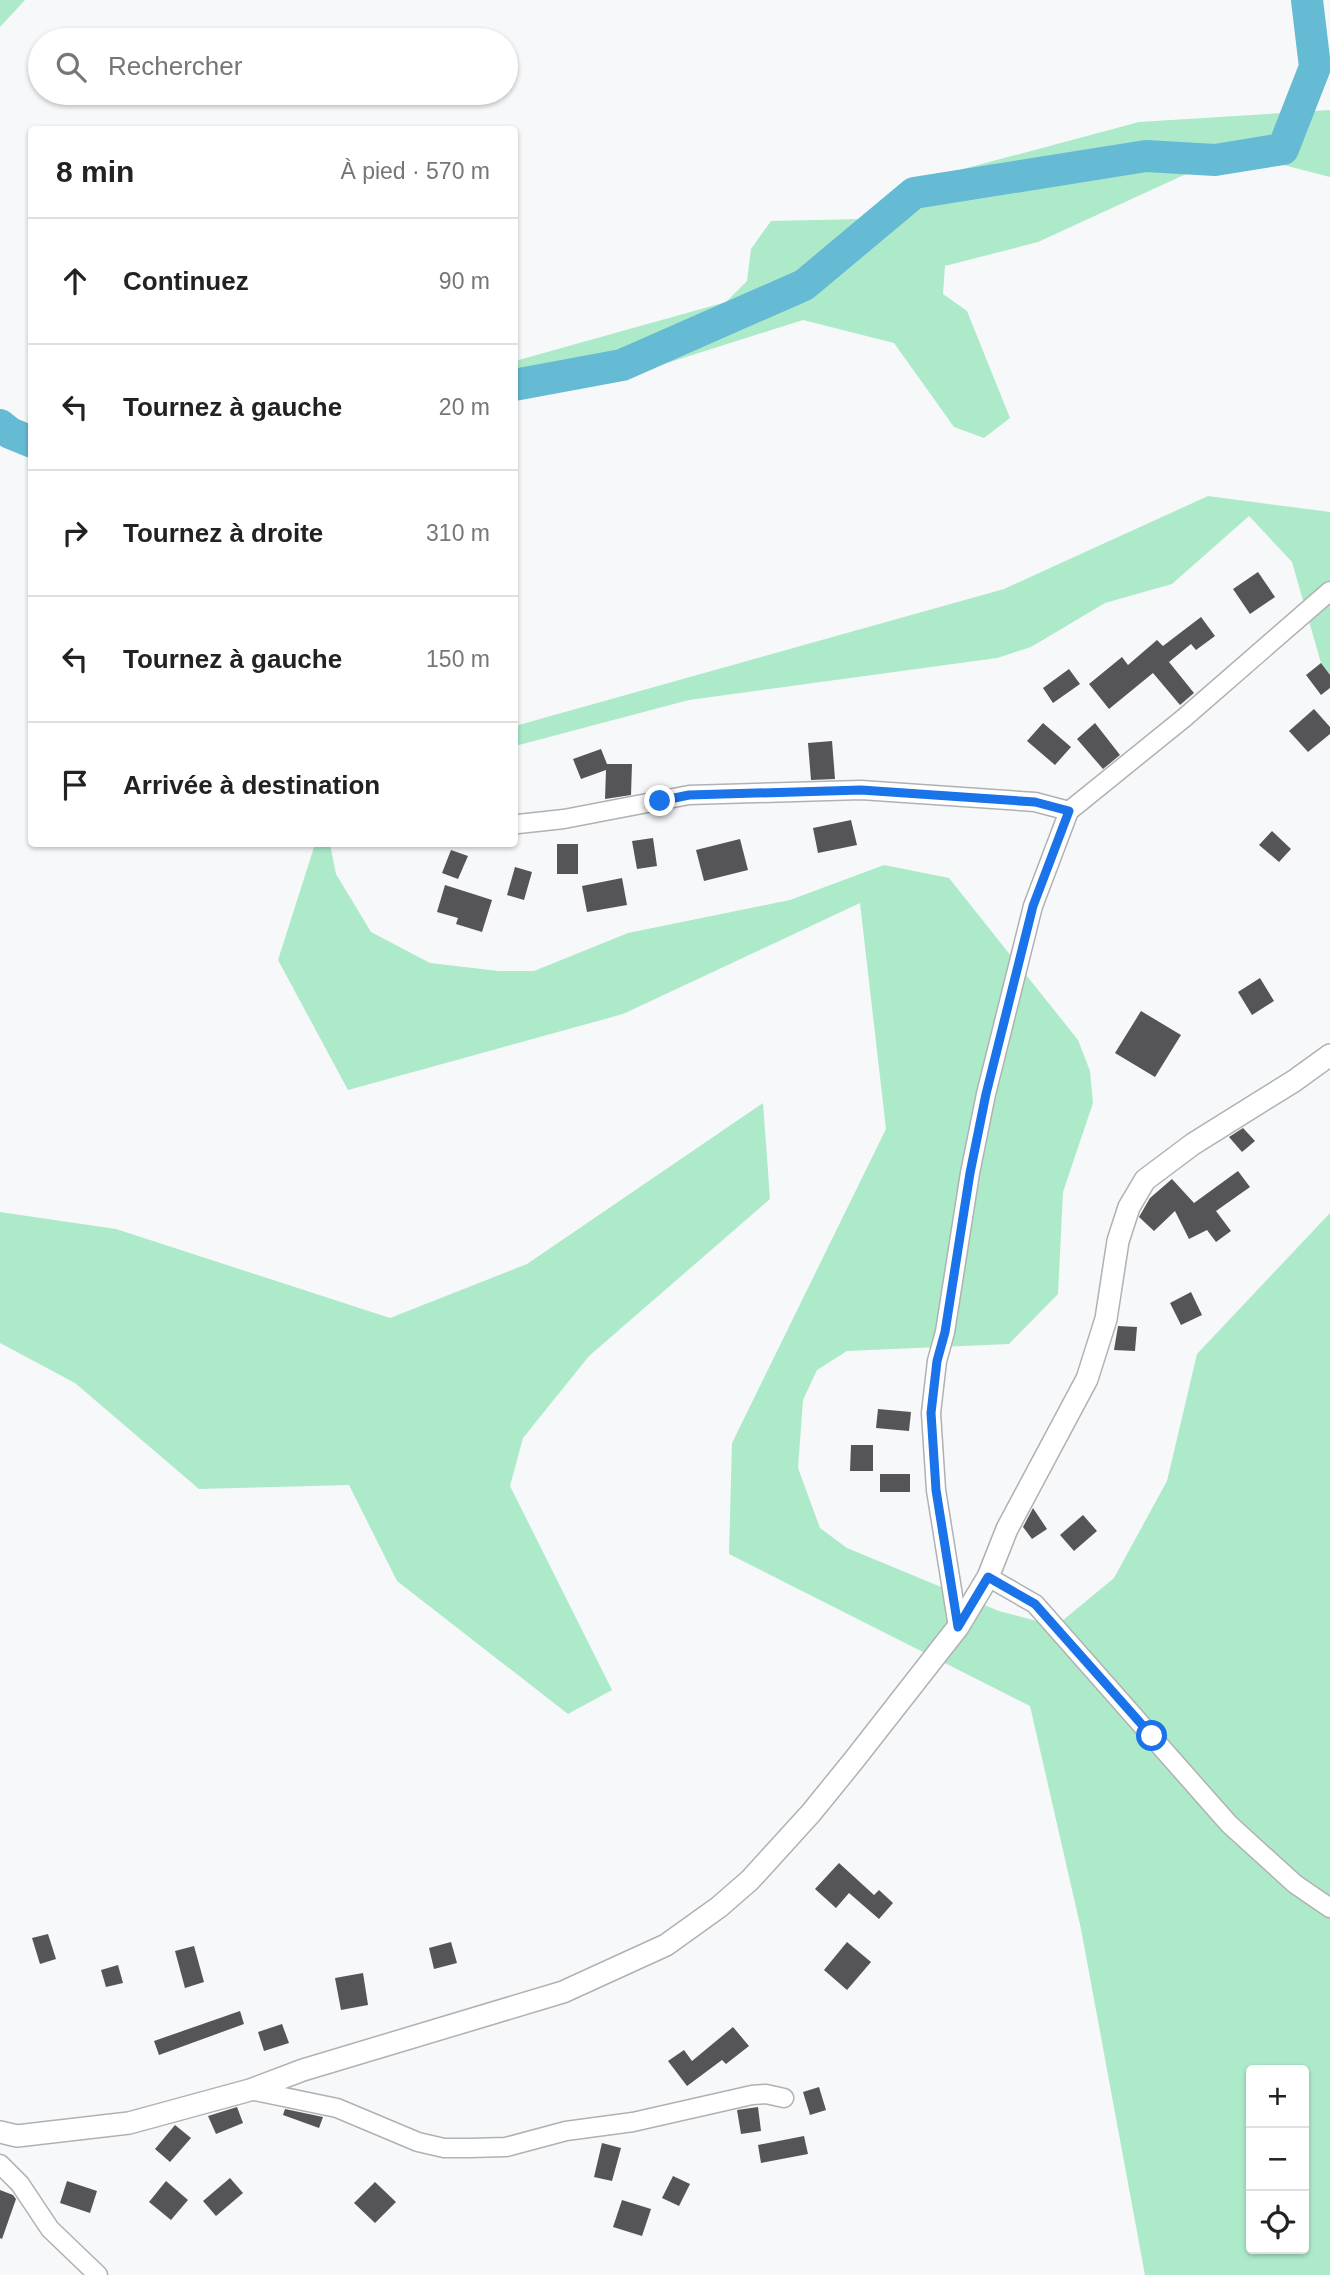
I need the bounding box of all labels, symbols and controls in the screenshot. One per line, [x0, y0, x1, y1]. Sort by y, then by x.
search box [28, 28, 518, 105]
icon: search [52, 48, 90, 86]
text: Rechercher [108, 51, 242, 81]
text: 8 min [56, 155, 134, 188]
text: À pied · 570 m [340, 158, 490, 184]
icon: ahead [56, 262, 94, 300]
text: Continuez [123, 266, 249, 296]
text: 90 m [439, 268, 490, 294]
icon: left [56, 388, 94, 426]
text: Tournez à gauche [123, 392, 342, 422]
text: 20 m [439, 394, 490, 420]
icon: right [56, 514, 94, 552]
text: Tournez à droite [123, 518, 323, 548]
text: 310 m [426, 520, 490, 546]
icon: left [56, 640, 94, 678]
text: Tournez à gauche [123, 644, 342, 674]
text: 150 m [426, 646, 490, 672]
icon: arrive [56, 766, 94, 804]
text: Arrivée à destination [123, 770, 380, 800]
route end [644, 785, 675, 816]
route start [1136, 1720, 1167, 1751]
map controls [1246, 2065, 1309, 2254]
button: + [1246, 2065, 1309, 2128]
button: − [1246, 2128, 1309, 2191]
button: locate [1246, 2191, 1309, 2254]

